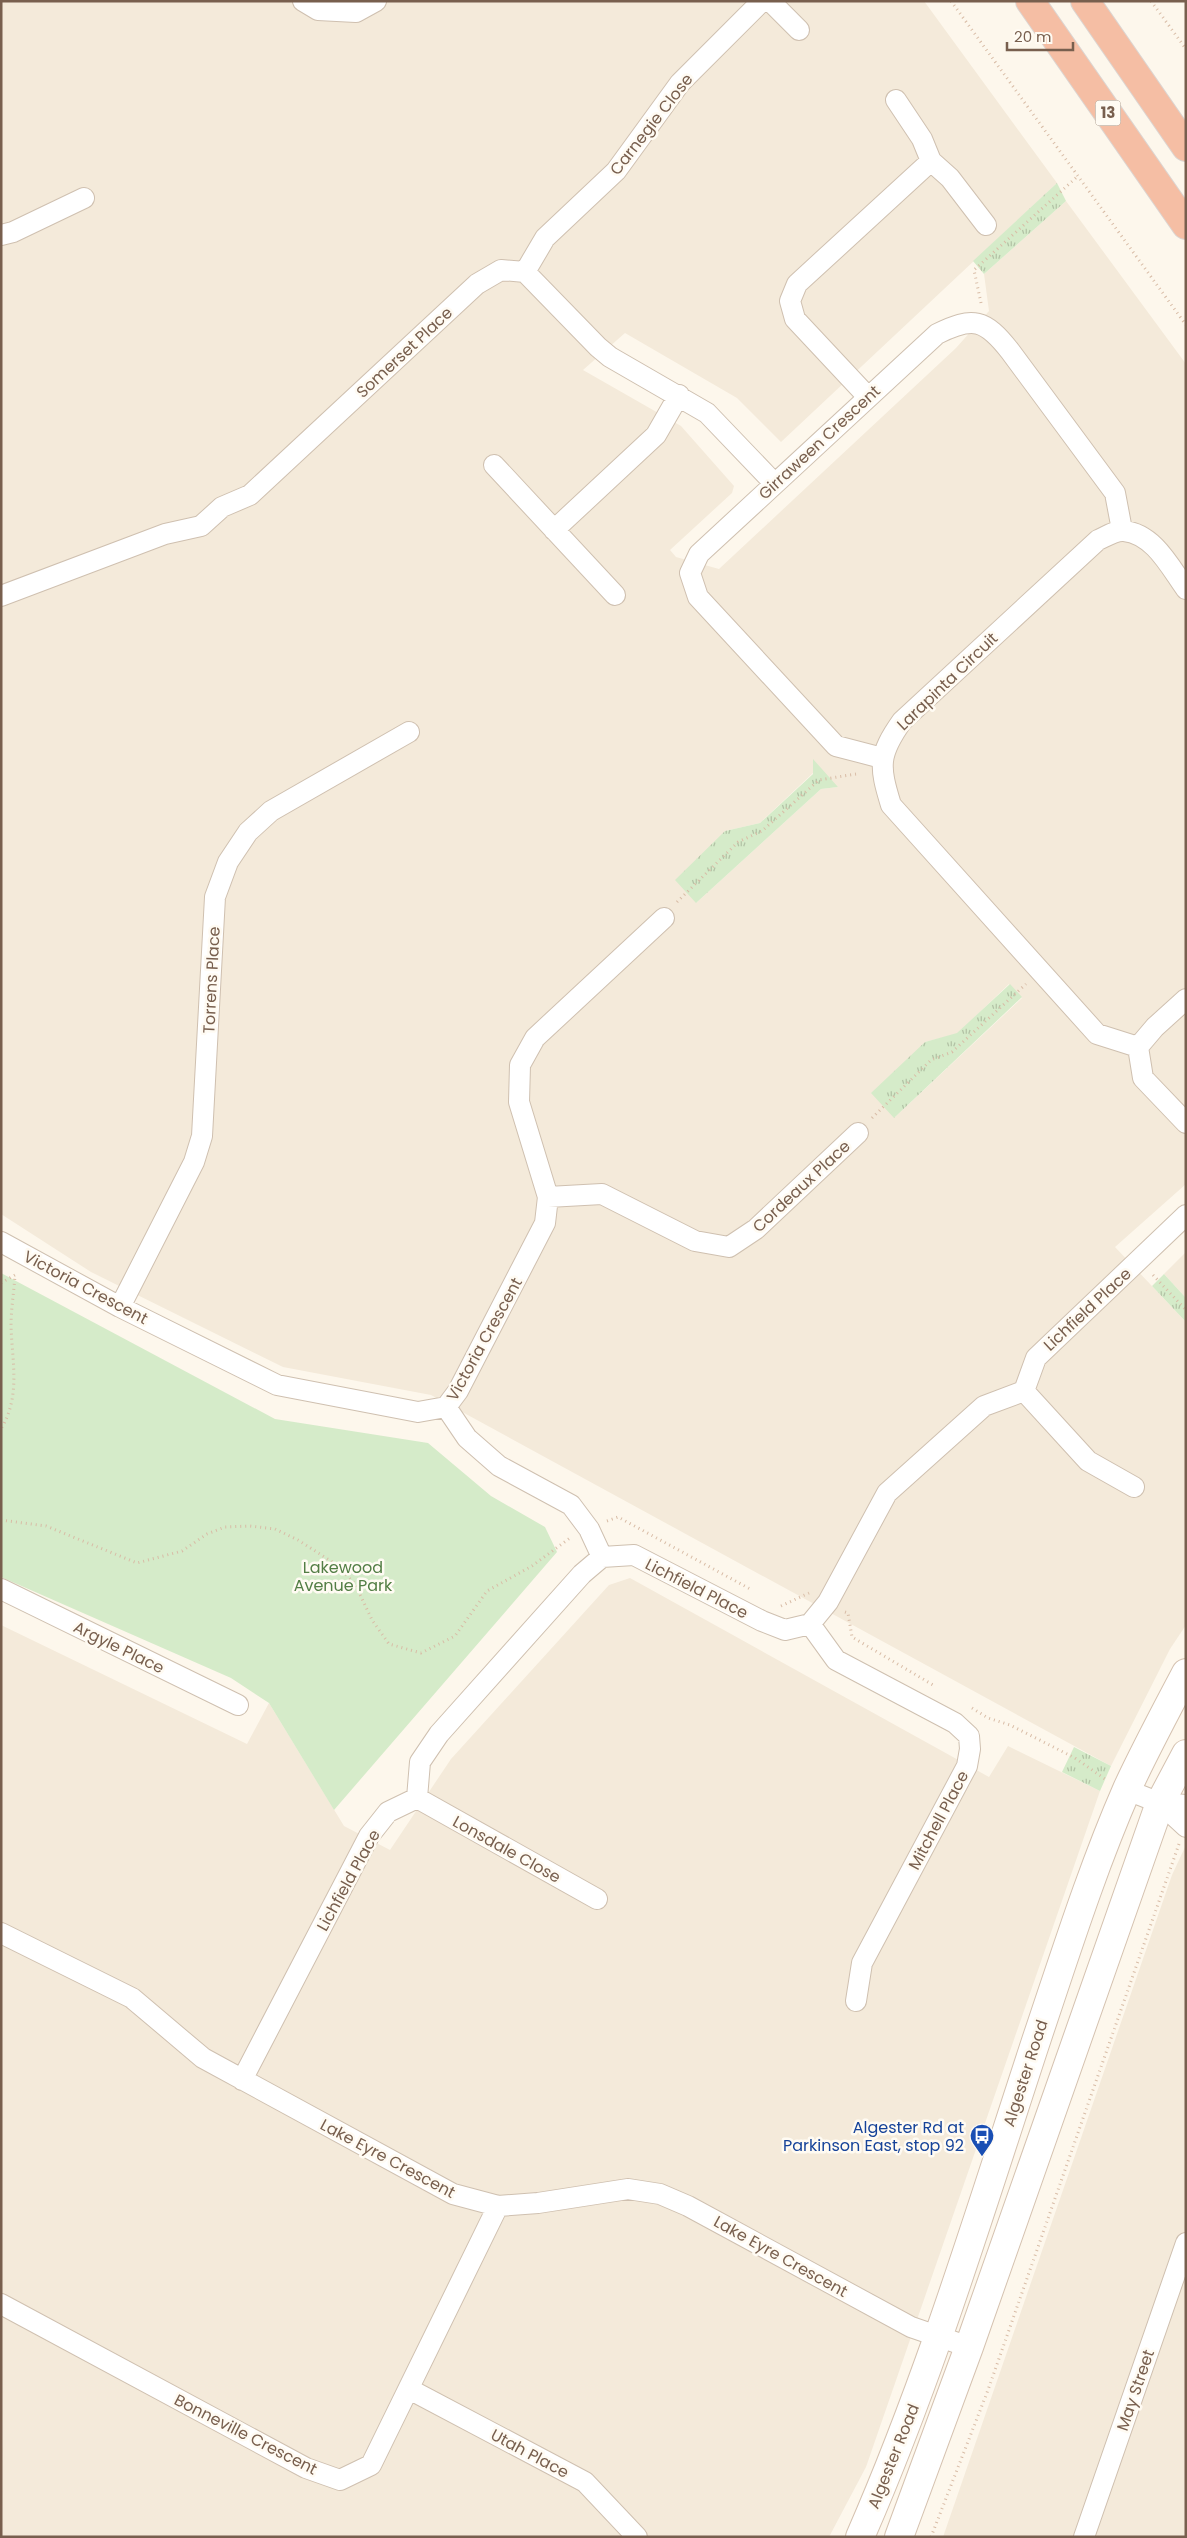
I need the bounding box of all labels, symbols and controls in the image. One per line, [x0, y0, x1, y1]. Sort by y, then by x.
scale bar [1007, 20, 1073, 52]
text: 20 m [1014, 26, 1052, 47]
street label: Carnegie Close [604, 69, 698, 180]
road number: 13 [1096, 100, 1120, 126]
street label: Somerset Place [351, 302, 458, 403]
street label: Girraween Crescent [753, 380, 885, 505]
street label: Larapinta Circuit [892, 627, 1003, 736]
street label: Torrens Place [197, 926, 226, 1034]
street label: Cordeaux Place [747, 1135, 855, 1238]
street label: Victoria Crescent [20, 1245, 152, 1330]
street label: Lichfield Place [1038, 1263, 1136, 1356]
street label: Victoria Crescent [441, 1273, 528, 1405]
street label: Lichfield Place [641, 1553, 752, 1624]
park label: Lakewood Avenue Park [294, 1556, 393, 1597]
street label: Argyle Place [70, 1616, 168, 1679]
street label: Mitchell Place [903, 1767, 974, 1874]
street label: Lonsdale Close [449, 1810, 565, 1889]
street label: Lichfield Place [311, 1825, 386, 1935]
street label: Algester Road [997, 2017, 1054, 2130]
street label: Lake Eyre Crescent [316, 2113, 459, 2204]
place label: Algester Rd at Parkinson East, stop 92 [783, 2116, 964, 2157]
bus stop icon: Algester Rd at Parkinson East, stop 92 [969, 2123, 995, 2157]
street label: Lake Eyre Crescent [710, 2210, 852, 2303]
street label: May Street [1111, 2346, 1160, 2434]
street label: Bonneville Crescent [170, 2388, 321, 2481]
street label: Algester Road [862, 2400, 925, 2512]
street label: Utah Place [487, 2423, 573, 2484]

